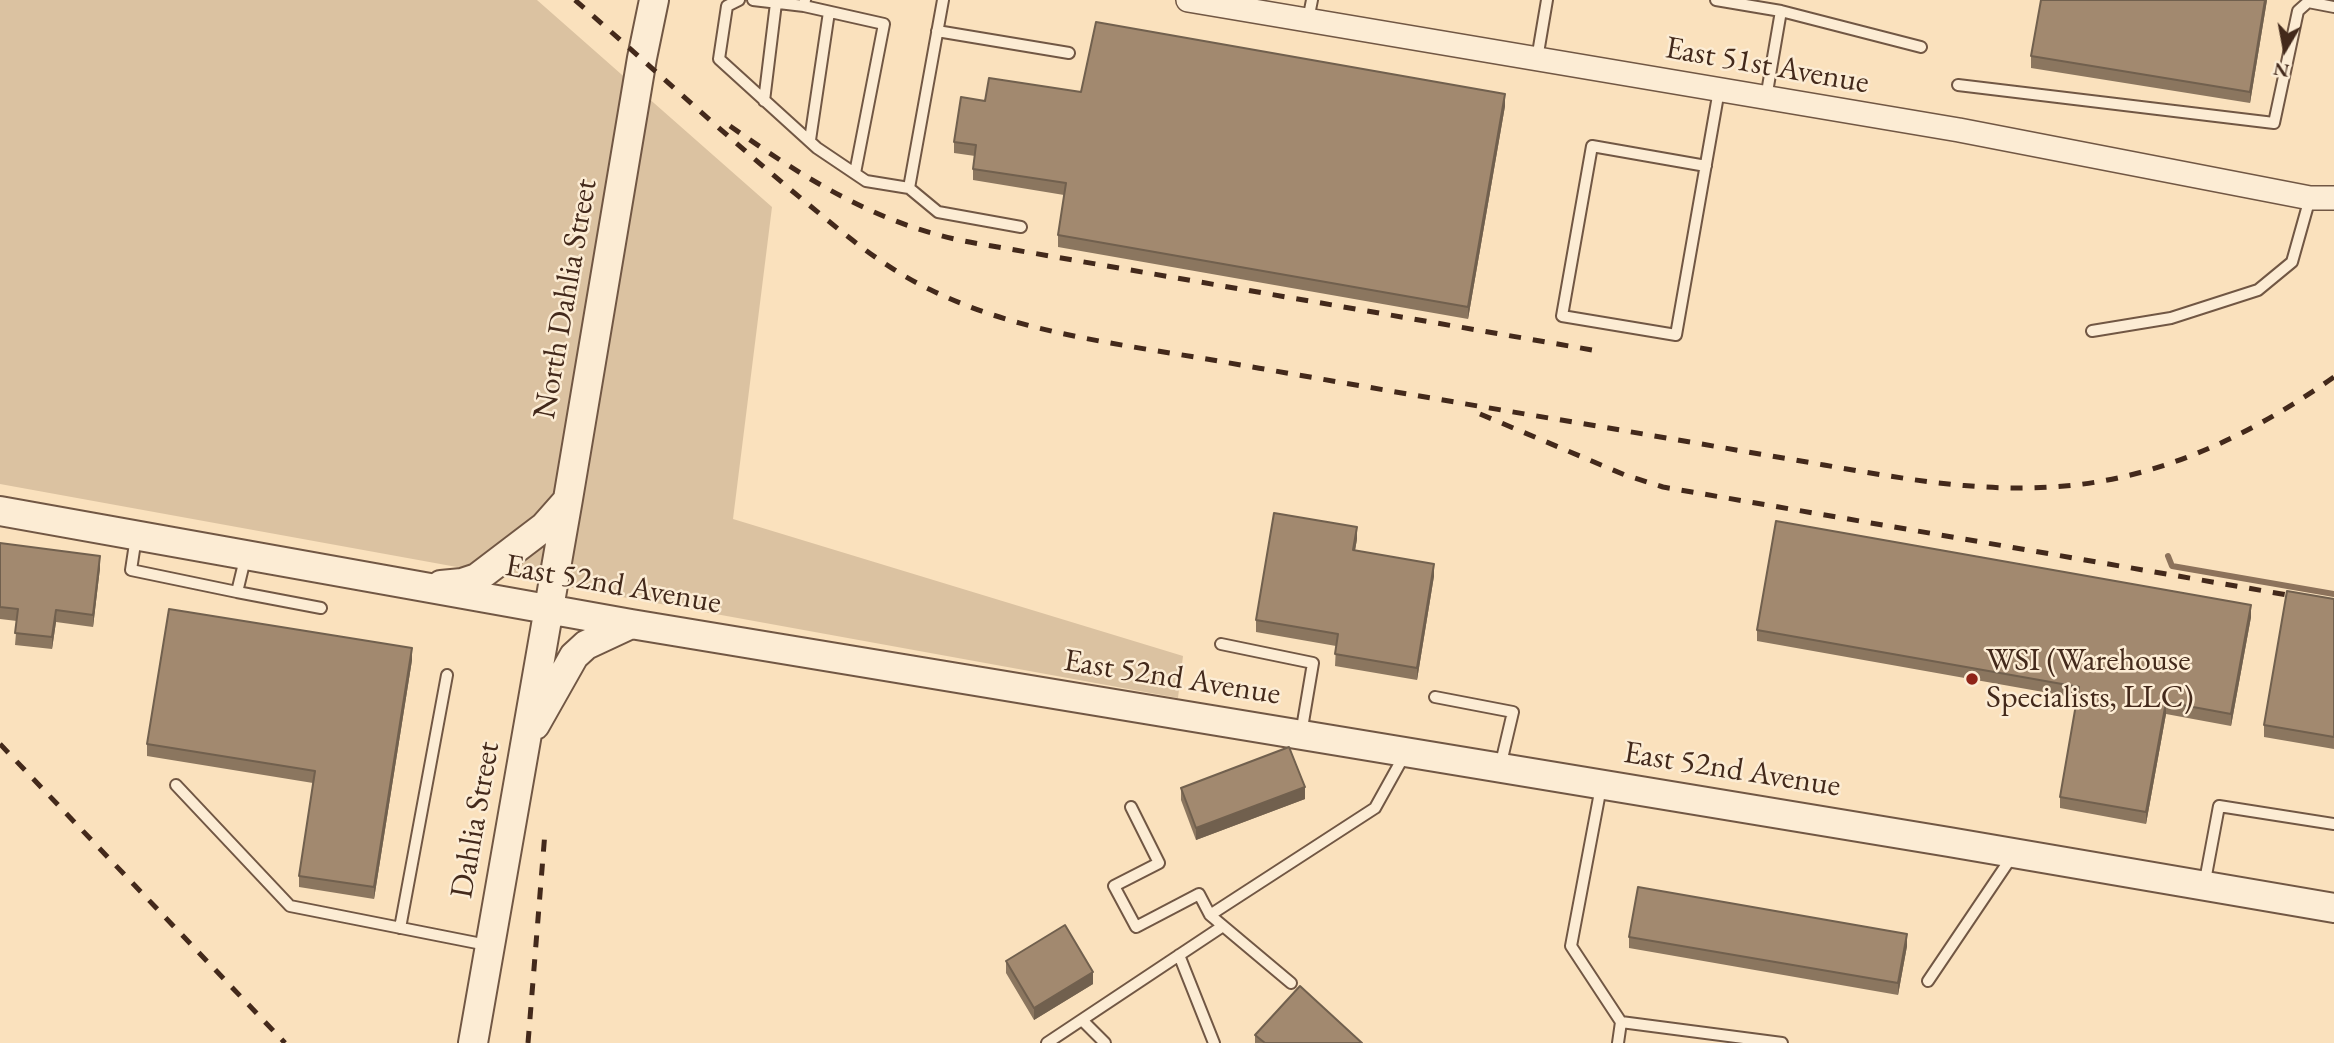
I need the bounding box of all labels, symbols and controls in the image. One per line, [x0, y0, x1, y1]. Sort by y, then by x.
north arrow [2250, 14, 2320, 84]
street label: East 51st Avenue [1662, 29, 1872, 103]
text: N [2272, 57, 2291, 84]
street label: North Dahlia Street [526, 176, 606, 422]
street label: East 52nd Avenue [502, 547, 724, 623]
street label: East 52nd Avenue [1061, 642, 1283, 714]
place label: WSI (Warehouse Specialists, LLC) [1986, 642, 2193, 717]
marker: WSI (Warehouse Specialists, LLC) [1964, 671, 1980, 687]
street label: East 52nd Avenue [1621, 734, 1843, 806]
street label: Dahlia Street [443, 739, 509, 901]

